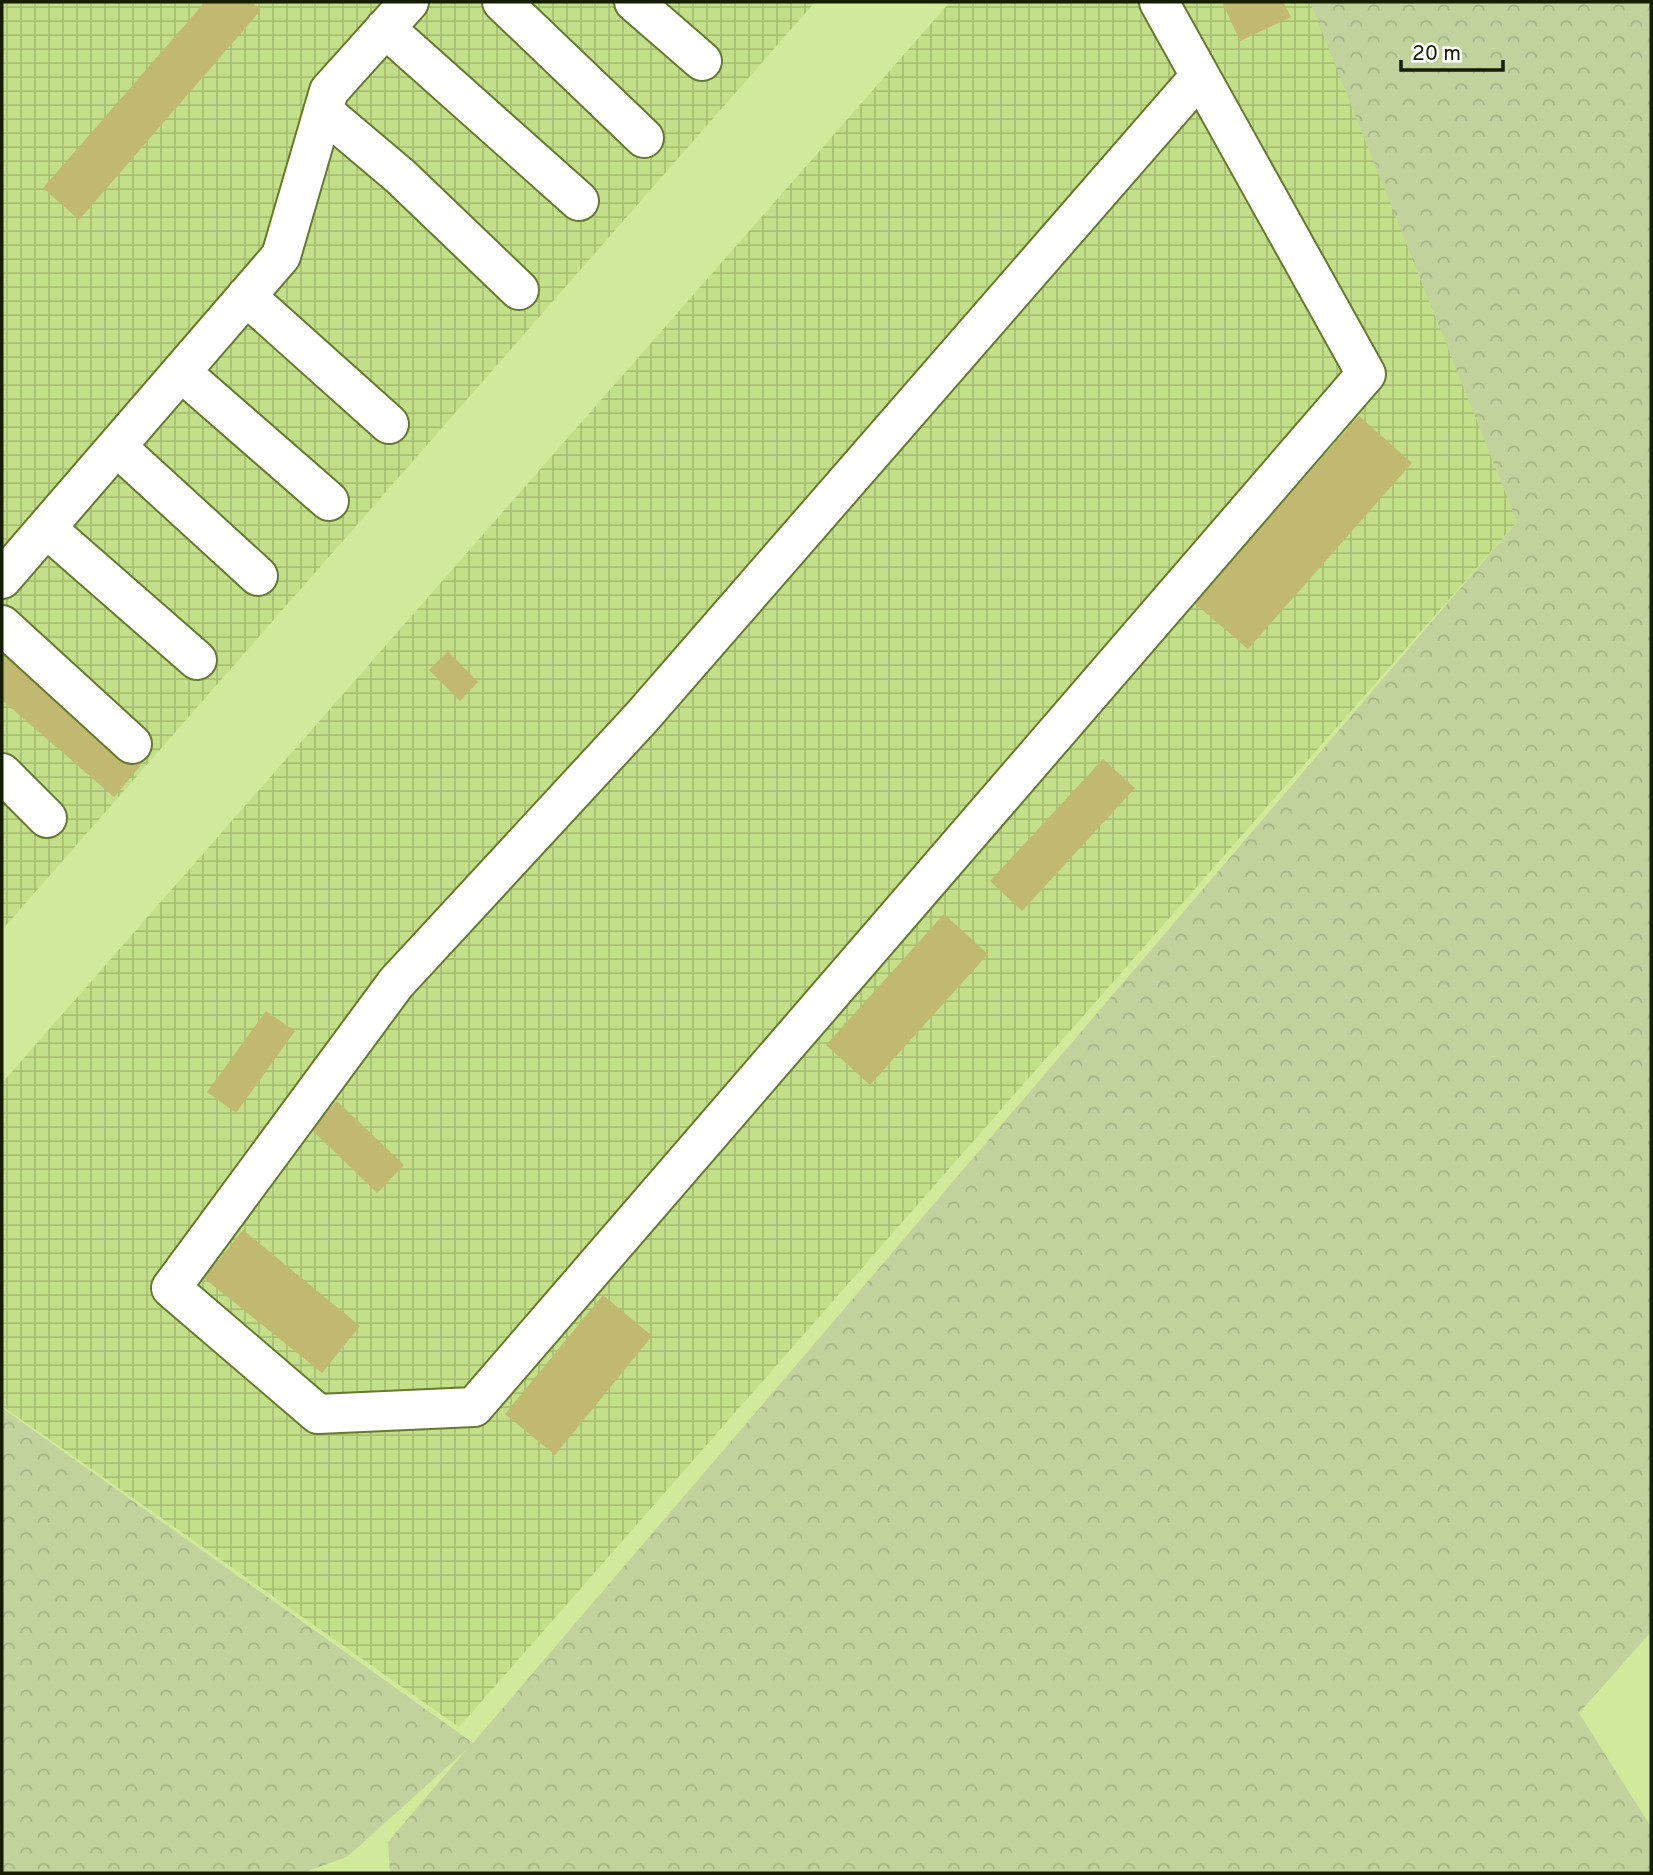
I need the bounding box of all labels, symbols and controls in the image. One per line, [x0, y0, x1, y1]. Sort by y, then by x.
scale bar [1401, 28, 1502, 72]
text: 20 m [1412, 41, 1461, 68]

